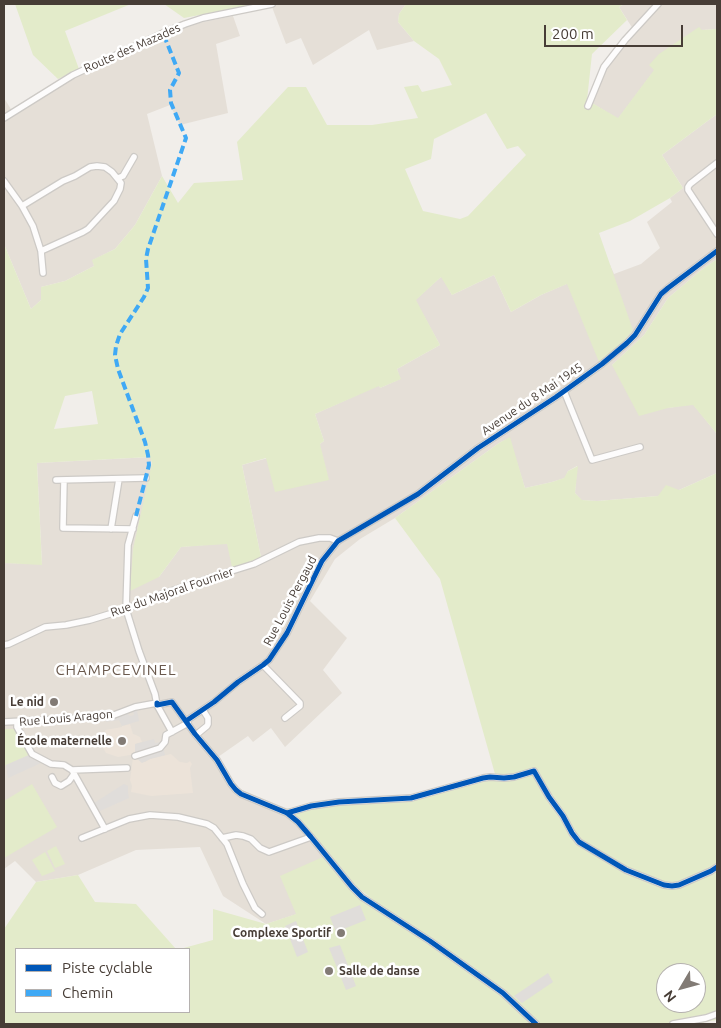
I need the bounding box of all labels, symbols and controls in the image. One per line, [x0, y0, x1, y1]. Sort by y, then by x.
scale bar [546, 15, 685, 47]
street label: Route des Mazades [82, 20, 182, 76]
text: 200 m [552, 25, 594, 42]
street label: Avenue du 8 Mai 1945 [479, 360, 585, 438]
street label: Rue Louis Pergaud [260, 554, 320, 648]
street label: Rue du Majoral Fournier [109, 564, 235, 620]
district label: CHAMPCEVINEL [54, 661, 178, 679]
place label: Le nid [10, 695, 44, 709]
marker: Le nid [48, 696, 60, 708]
street label: Rue Louis Aragon [19, 707, 113, 729]
place label: École maternelle [17, 734, 112, 748]
marker: École maternelle [116, 735, 128, 747]
place label: Complexe Sportif [233, 926, 331, 940]
marker: Complexe Sportif [335, 927, 347, 939]
legend [15, 948, 190, 1013]
text: Piste cyclable [62, 959, 153, 976]
north arrow [656, 963, 706, 1013]
place label: Salle de danse [339, 964, 420, 978]
marker: Salle de danse [323, 965, 335, 977]
text: Chemin [62, 984, 113, 1001]
text: N [660, 987, 679, 1005]

